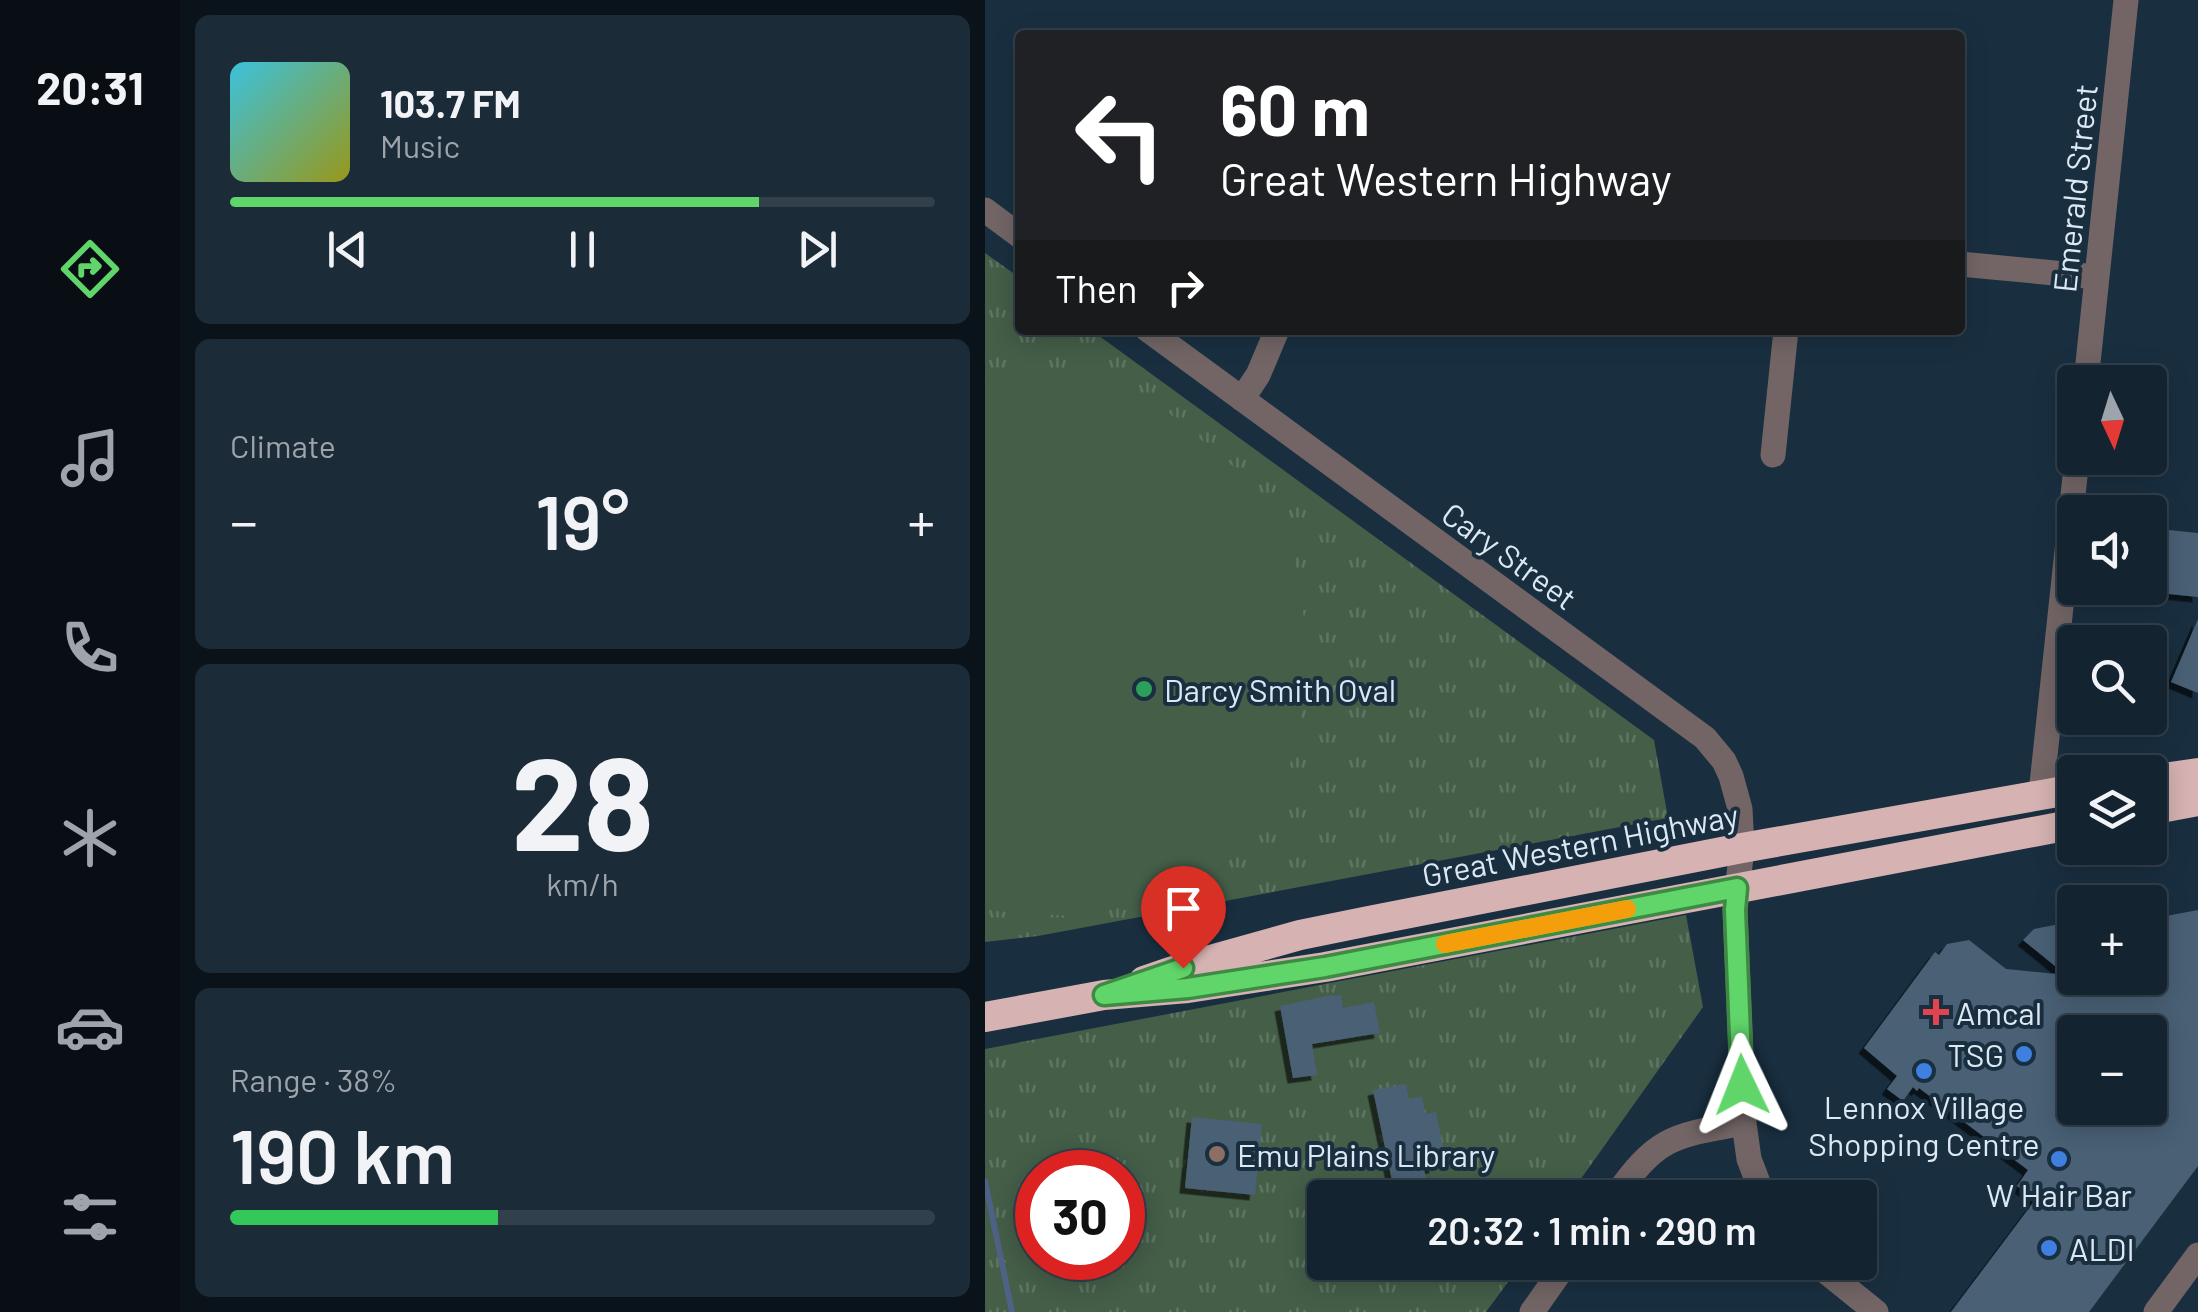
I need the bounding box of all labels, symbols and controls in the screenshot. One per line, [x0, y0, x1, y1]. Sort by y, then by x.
text: 20:31 [36, 60, 144, 114]
text: 60 m [1220, 66, 1370, 150]
icon: left [1055, 70, 1185, 200]
text: 103.7 FM [380, 80, 521, 126]
street label: Emerald Street [2044, 82, 2104, 294]
text: Music [380, 126, 460, 164]
text: Great Western Highway [1220, 151, 1672, 205]
icon: previous [320, 222, 375, 277]
icon: pause [555, 222, 610, 277]
icon: next [790, 222, 845, 277]
icon: directions [55, 234, 125, 304]
icon: right [1158, 260, 1213, 315]
text: Then [1055, 265, 1138, 311]
north arrow [2057, 365, 2167, 475]
map controls [2057, 365, 2167, 1125]
icon: music [55, 423, 125, 493]
text: Climate [230, 426, 336, 464]
text: 19° [535, 475, 630, 565]
text: − [230, 487, 258, 553]
text: + [907, 487, 935, 553]
street label: Cary Street [1435, 494, 1585, 616]
button: sound [2057, 495, 2167, 605]
icon: phone [55, 613, 125, 683]
button: search [2057, 625, 2167, 735]
place label: Darcy Smith Oval [1164, 670, 1396, 708]
marker: Darcy Smith Oval [1133, 678, 1155, 700]
text: 28 [511, 721, 654, 877]
button: layers [2057, 755, 2167, 865]
street label: Great Western Highway [1419, 795, 1742, 893]
icon: climate [55, 803, 125, 873]
text: km/h [546, 864, 619, 902]
pin [1141, 866, 1226, 969]
icon: arrive [1156, 881, 1211, 936]
button: + [2057, 885, 2167, 995]
icon: car [55, 992, 125, 1062]
place label: Amcal [1956, 993, 2042, 1031]
marker: Amcal [1925, 1001, 1947, 1023]
button: − [2057, 1015, 2167, 1125]
position arrow [1690, 1033, 1794, 1137]
place label: TSG [1948, 1035, 2004, 1073]
marker: TSG [2013, 1043, 2035, 1065]
text: Range · 38% [230, 1060, 397, 1098]
marker: Lennox Village Shopping Centre [1913, 1060, 1935, 1082]
place label: Lennox Village Shopping Centre [1808, 1087, 2040, 1162]
text: 190 km [230, 1109, 455, 1199]
place label: Emu Plains Library [1237, 1135, 1496, 1173]
marker: Emu Plains Library [1206, 1143, 1228, 1165]
marker: W Hair Bar [2048, 1148, 2070, 1170]
speed limit sign: 30 [1015, 1150, 1145, 1280]
place label: W Hair Bar [1986, 1175, 2132, 1213]
icon: filters [55, 1182, 125, 1252]
text: 20:32 · 1 min · 290 m [1427, 1207, 1757, 1253]
place label: ALDI [2069, 1229, 2135, 1267]
marker: ALDI [2038, 1237, 2060, 1259]

